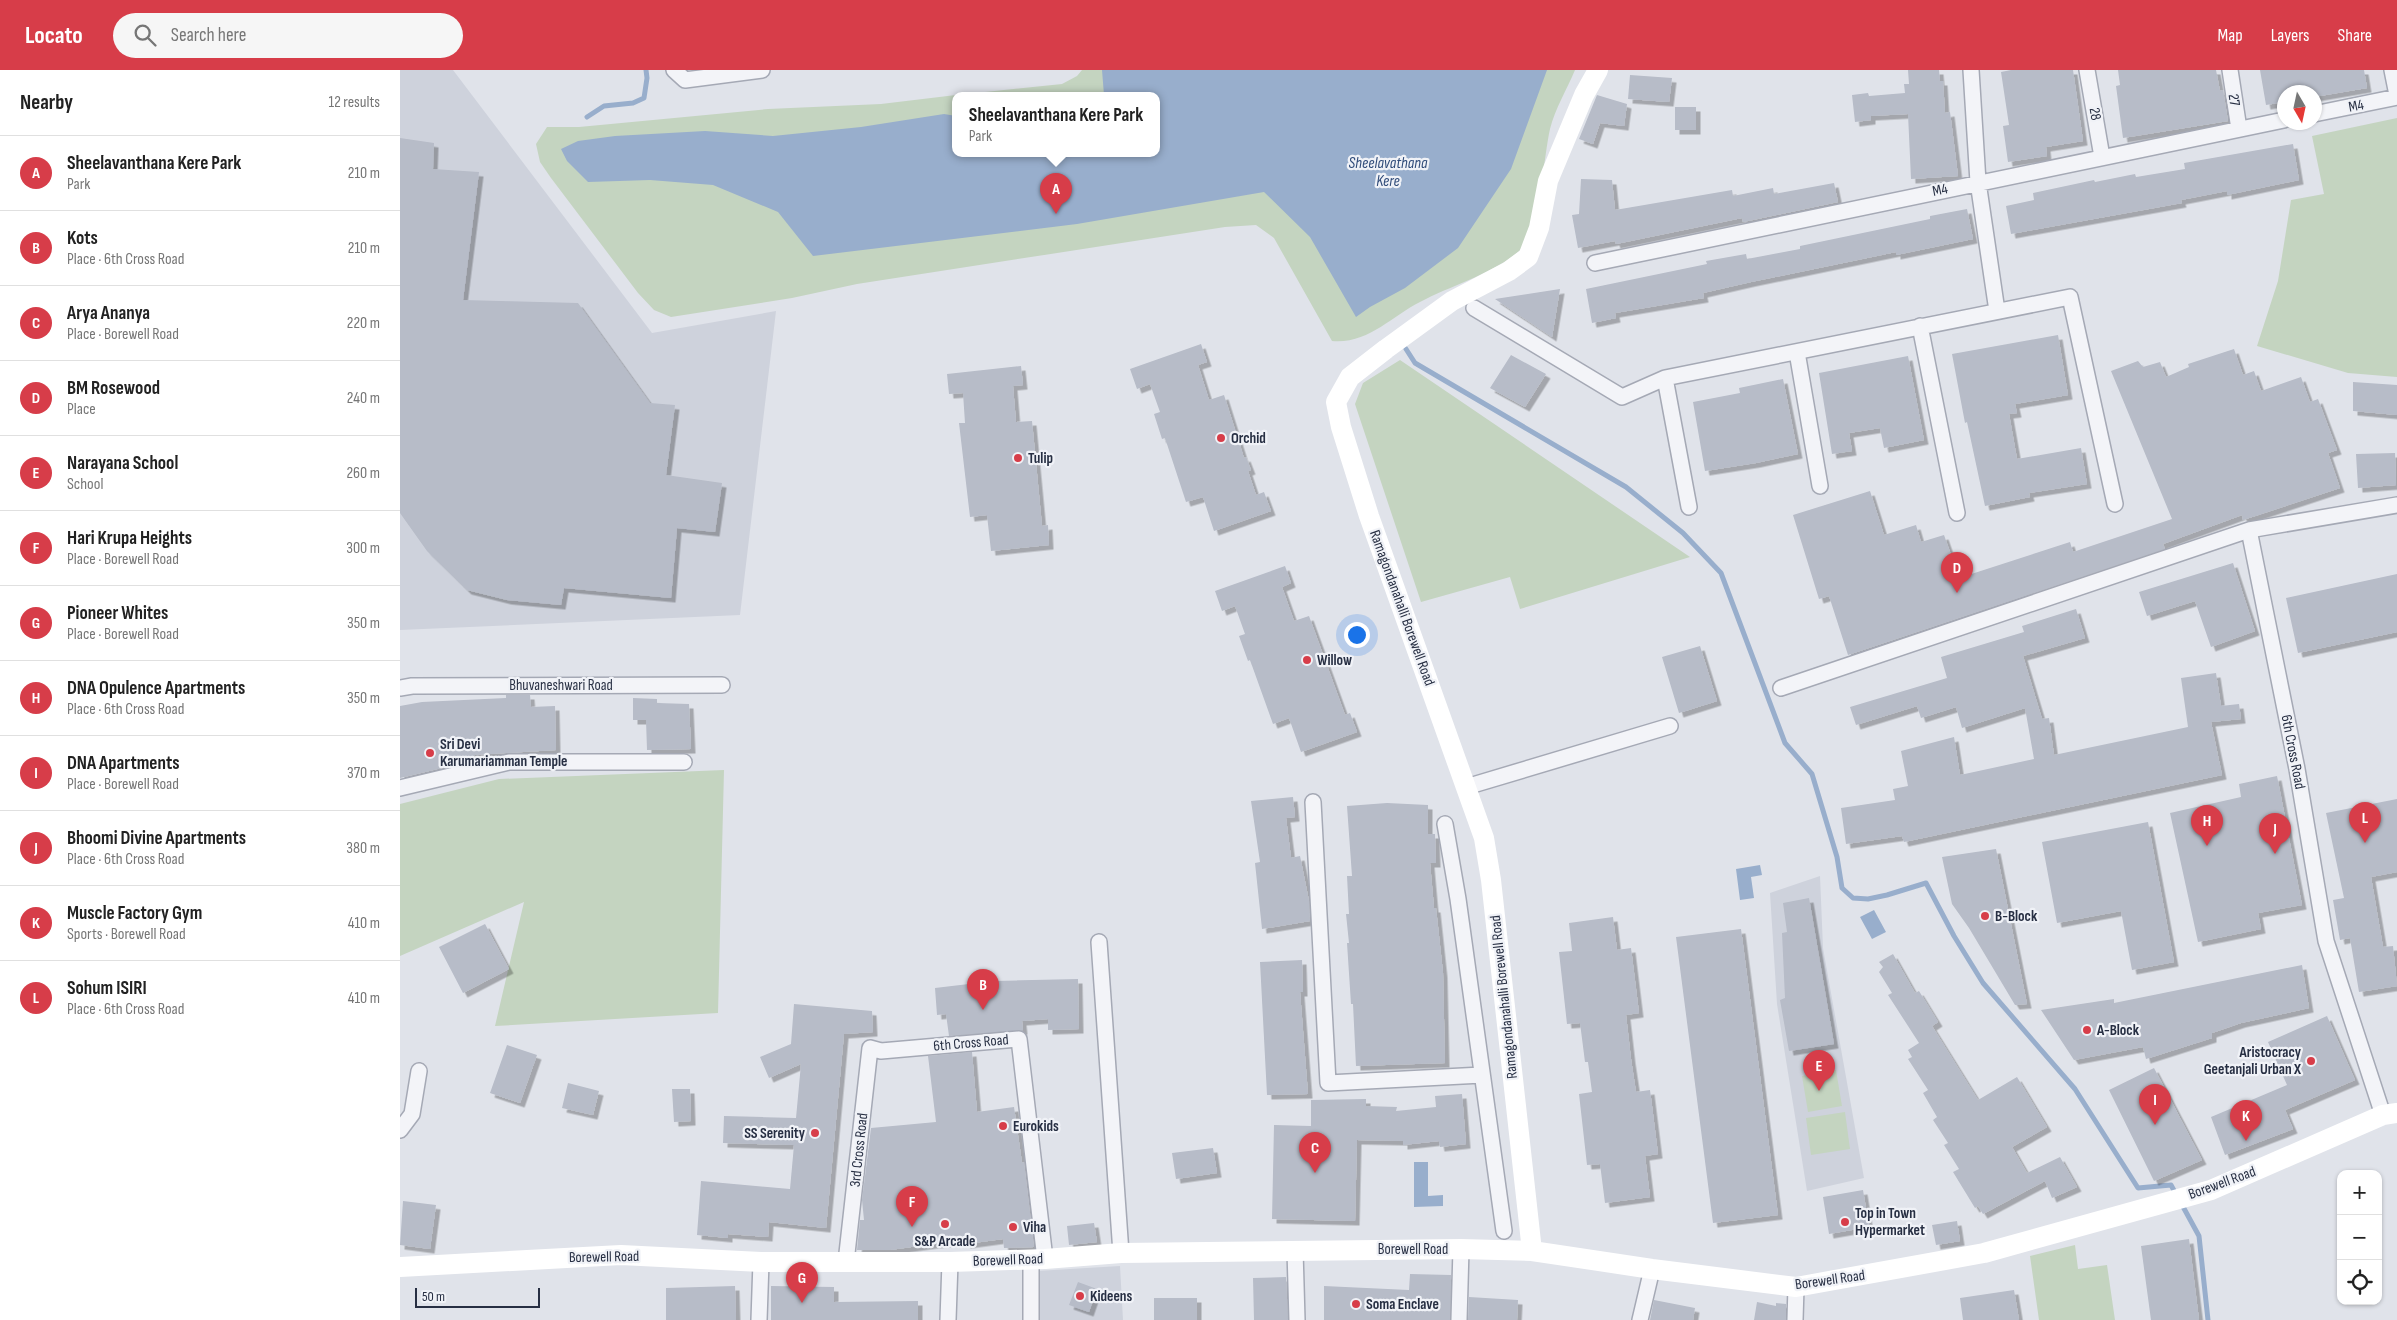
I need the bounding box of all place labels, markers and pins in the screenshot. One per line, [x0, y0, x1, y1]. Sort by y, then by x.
pin: A [1040, 173, 1072, 214]
place label: Orchid [1231, 429, 1266, 448]
marker: Orchid [1215, 432, 1227, 444]
place label: Tulip [1028, 449, 1053, 468]
marker: Tulip [1012, 452, 1024, 464]
pin: D [1941, 552, 1973, 593]
place label: Willow [1317, 651, 1352, 670]
marker: Willow [1301, 654, 1313, 666]
place label: Sri Devi Karumariamman Temple [440, 735, 567, 771]
marker: Sri Devi Karumariamman Temple [424, 747, 436, 759]
pin: L [2349, 802, 2381, 843]
pin: H [2191, 805, 2223, 846]
pin: J [2259, 813, 2291, 854]
place label: B-Block [1995, 907, 2038, 926]
marker: B-Block [1979, 910, 1991, 922]
pin: B [967, 969, 999, 1010]
place label: A-Block [2096, 1021, 2140, 1040]
marker: A-Block [2081, 1024, 2093, 1036]
place label: Aristocracy Geetanjali Urban X [2204, 1043, 2302, 1079]
pin: E [1803, 1050, 1835, 1091]
marker: Aristocracy Geetanjali Urban X [2305, 1055, 2317, 1067]
pin: I [2139, 1084, 2171, 1125]
pin: K [2230, 1100, 2262, 1141]
place label: Eurokids [1013, 1117, 1059, 1136]
marker: Eurokids [997, 1120, 1009, 1132]
place label: SS Serenity [744, 1124, 806, 1143]
marker: SS Serenity [809, 1127, 821, 1139]
pin: C [1299, 1132, 1331, 1173]
pin: F [896, 1186, 928, 1227]
place label: Top in Town Hypermarket [1855, 1204, 1925, 1240]
marker: Top in Town Hypermarket [1839, 1216, 1851, 1228]
marker: S&P Arcade [939, 1218, 951, 1230]
place label: Viha [1023, 1218, 1046, 1237]
marker: Viha [1007, 1221, 1019, 1233]
place label: S&P Arcade [915, 1232, 975, 1251]
pin: G [786, 1262, 818, 1303]
place label: Kideens [1090, 1287, 1132, 1306]
marker: Kideens [1074, 1290, 1086, 1302]
place label: Soma Enclave [1366, 1295, 1439, 1314]
marker: Soma Enclave [1350, 1298, 1362, 1310]

